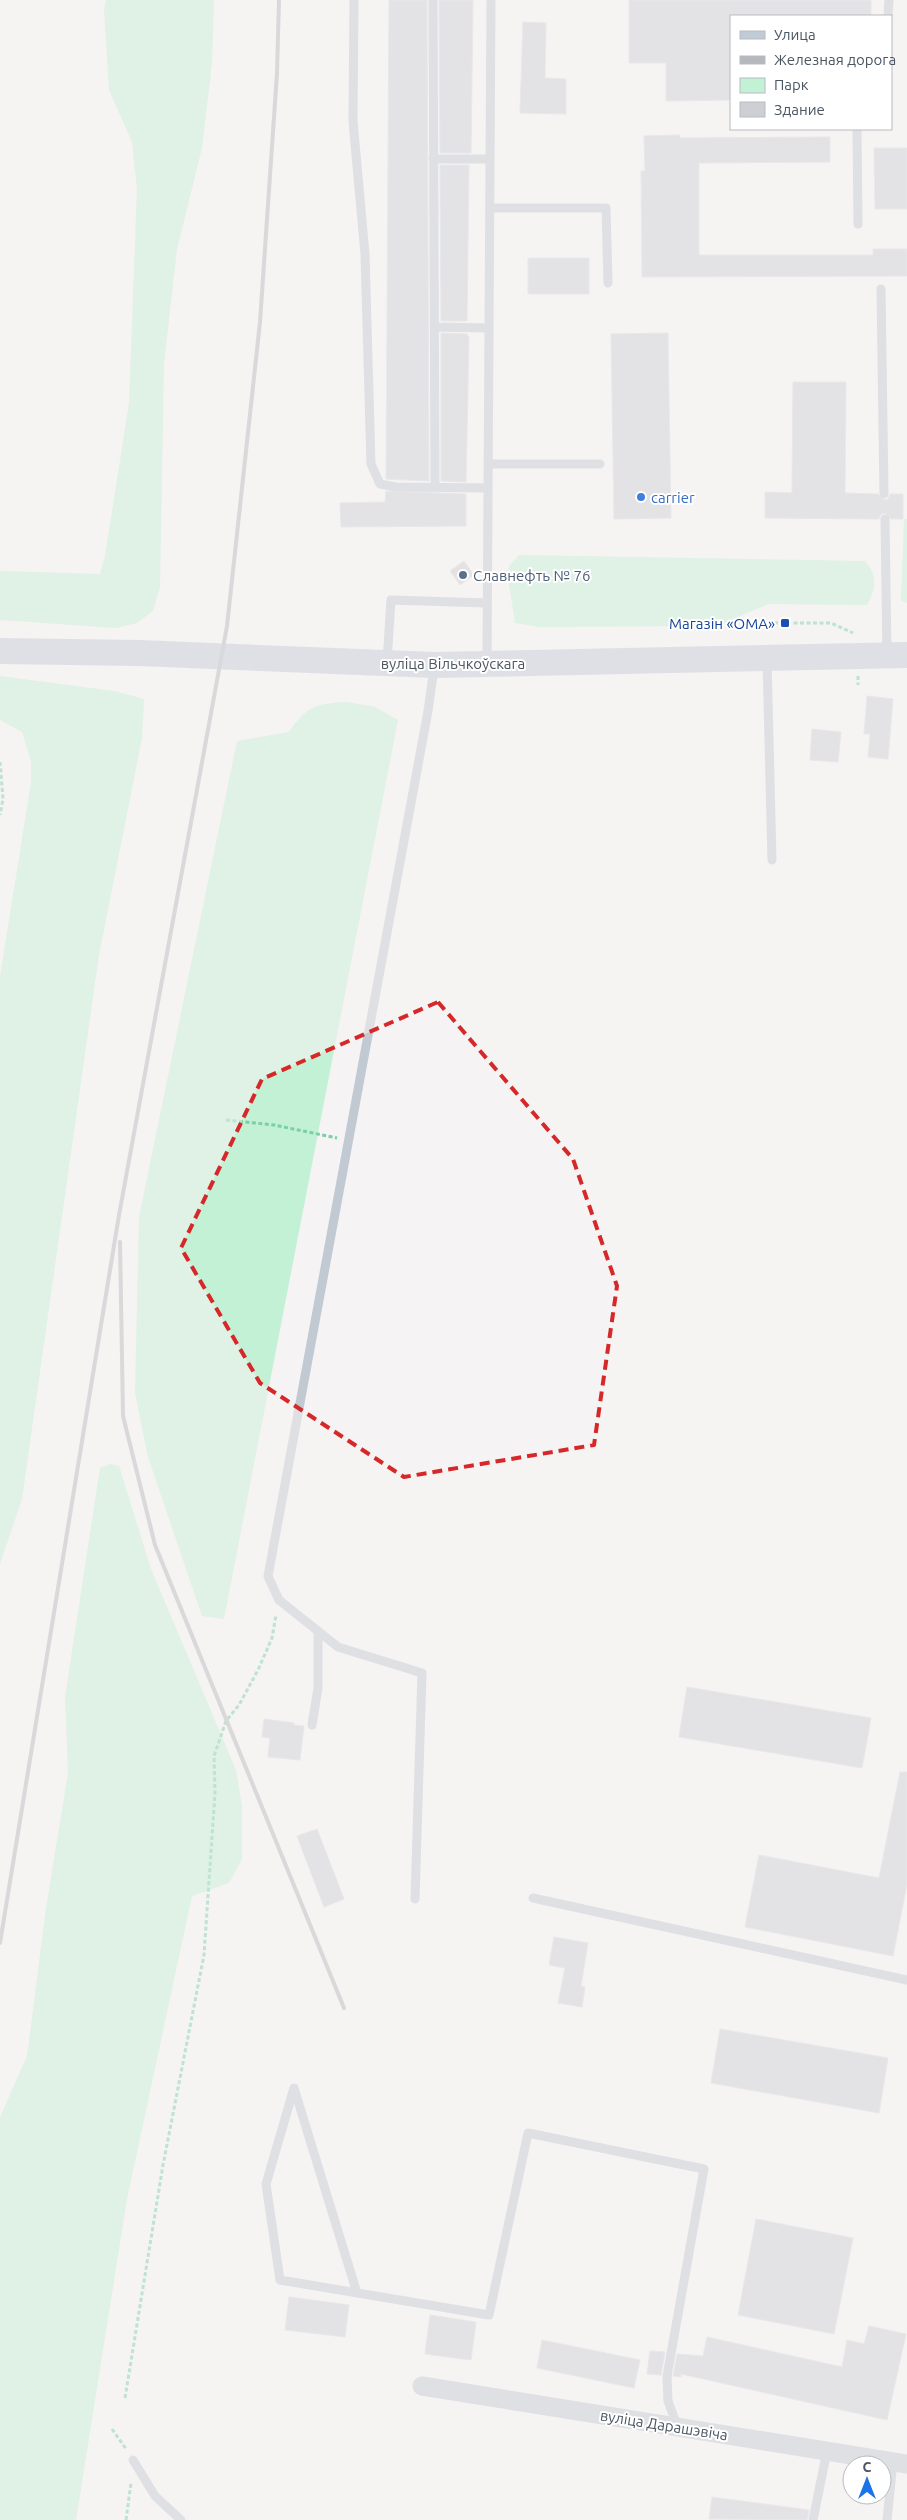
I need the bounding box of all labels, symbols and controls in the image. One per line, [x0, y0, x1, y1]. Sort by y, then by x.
legend [730, 15, 892, 130]
text: Улица [774, 26, 816, 43]
text: Железная дорога [774, 51, 896, 68]
text: Парк [774, 76, 809, 93]
text: Здание [774, 101, 825, 118]
place label: carrier [651, 489, 695, 506]
marker: carrier [635, 491, 647, 503]
place label: Славнефть № 76 [473, 567, 590, 584]
marker: Славнефть № 76 [457, 569, 469, 581]
place label: Магазін «ОМА» [669, 615, 775, 632]
marker: Магазін «ОМА» [779, 617, 791, 629]
street label: вуліца Вільчкоўскага [381, 655, 525, 672]
street label: вуліца Дарашэвіча [599, 2407, 729, 2443]
north arrow [842, 2455, 892, 2505]
text: С [863, 2459, 872, 2475]

